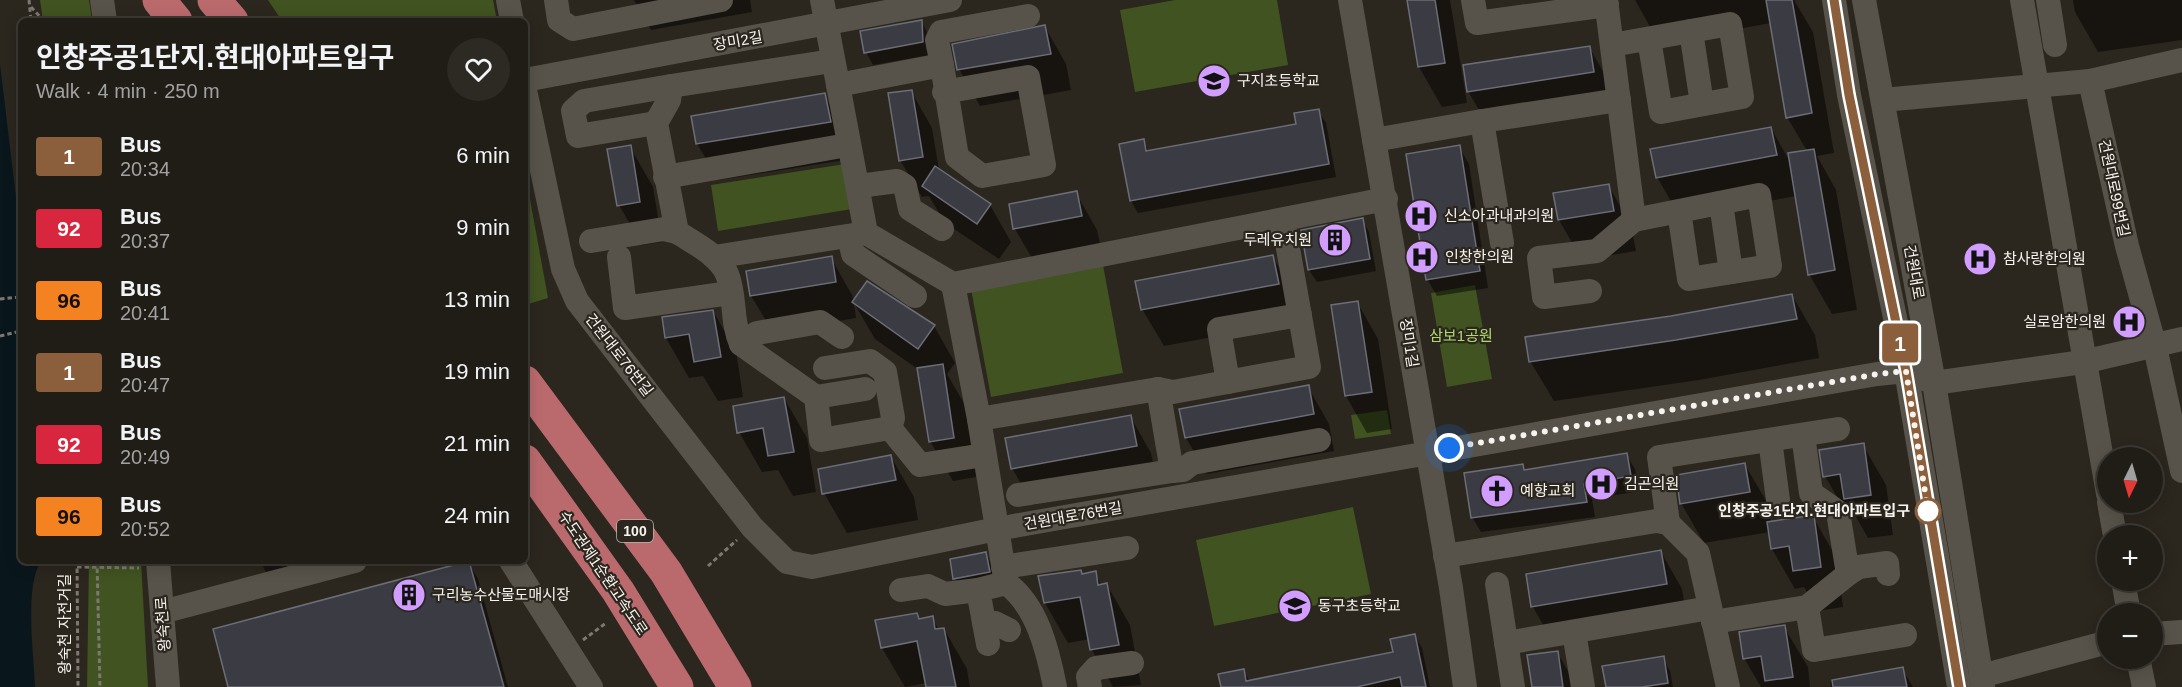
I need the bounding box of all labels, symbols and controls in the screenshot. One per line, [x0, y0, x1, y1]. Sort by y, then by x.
street label: 장미2길 [712, 28, 764, 53]
button: heart [447, 38, 510, 101]
text: 인창주공1단지.현대아파트입구 [36, 42, 394, 73]
school or university icon: 구지초등학교 [1196, 63, 1232, 99]
place label: 구지초등학교 [1237, 72, 1320, 89]
text: Walk · 4 min · 250 m [36, 80, 220, 102]
text: Bus [120, 132, 162, 157]
street label: 건원대로99번길 [2096, 137, 2133, 238]
text: 6 min [456, 143, 510, 168]
text: 1 [63, 145, 75, 168]
text: 20:34 [120, 158, 170, 180]
hospital icon: 신소아과내과의원 [1403, 198, 1439, 234]
text: Bus [120, 204, 162, 229]
place label: 신소아과내과의원 [1444, 207, 1554, 224]
text: 9 min [456, 215, 510, 240]
text: 92 [57, 217, 81, 240]
building icon: 두레유치원 [1317, 222, 1353, 258]
text: 20:37 [120, 230, 170, 252]
place label: 두레유치원 [1243, 231, 1312, 248]
hospital icon: 인창한의원 [1404, 239, 1440, 275]
hospital icon: 참사랑한의원 [1962, 241, 1998, 277]
street label: 건원대로 [1901, 243, 1928, 301]
place label: 인창한의원 [1445, 248, 1514, 265]
place label: 참사랑한의원 [2003, 250, 2086, 267]
text: Bus [120, 276, 162, 301]
text: 13 min [444, 287, 510, 312]
text: 96 [57, 289, 81, 312]
text: 20:41 [120, 302, 170, 324]
hospital icon: 실로암한의원 [2111, 304, 2147, 340]
street label: 건원대로76번길 [582, 310, 657, 399]
place label: 실로암한의원 [2023, 313, 2106, 330]
street label: 장미1길 [1397, 317, 1422, 369]
line badge: 1 [1880, 324, 1920, 362]
park label: 삼보1공원 [1429, 327, 1493, 344]
text: 1 [1894, 332, 1906, 355]
text: Bus [120, 348, 162, 373]
text: 19 min [444, 359, 510, 384]
text: 1 [63, 361, 75, 384]
text: 20:47 [120, 374, 170, 396]
text: Bus [120, 420, 162, 445]
text: 21 min [444, 431, 510, 456]
text: 92 [57, 433, 81, 456]
your location [1434, 433, 1464, 463]
text: 20:49 [120, 446, 170, 468]
north arrow [2097, 447, 2163, 513]
map controls [2097, 447, 2163, 669]
hospital icon: 김곤의원 [1583, 466, 1619, 502]
church icon: 예향교회 [1479, 473, 1515, 509]
place label: 김곤의원 [1624, 475, 1679, 492]
place label: 예향교회 [1520, 482, 1575, 499]
text: Bus [120, 492, 162, 517]
street label: 건원대로76번길 [1022, 498, 1123, 533]
marker: 인창주공1단지.현대아파트입구 [1915, 498, 1941, 524]
place label: 인창주공1단지.현대아파트입구 [1718, 502, 1910, 519]
text: 24 min [444, 503, 510, 528]
text: 96 [57, 505, 81, 528]
street label: 수도권제1순환고속도로 [555, 507, 651, 638]
text: 20:52 [120, 518, 170, 540]
road number: 100 [617, 520, 653, 542]
button: + [2097, 525, 2163, 591]
street label: 왕숙천 자전거길 [56, 574, 73, 674]
building icon: 구리농수산물도매시장 [391, 577, 427, 613]
place label: 구리농수산물도매시장 [432, 586, 570, 603]
school or university icon: 동구초등학교 [1277, 588, 1313, 624]
street label: 왕숙천로 [152, 596, 173, 652]
place label: 동구초등학교 [1318, 597, 1401, 614]
button: − [2097, 603, 2163, 669]

